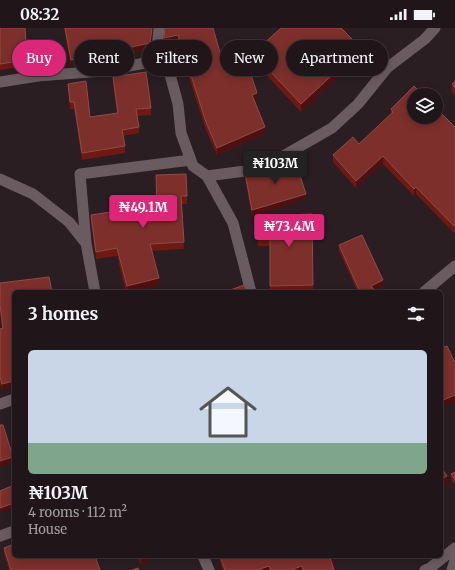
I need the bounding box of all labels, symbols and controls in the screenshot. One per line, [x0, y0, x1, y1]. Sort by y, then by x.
text: 08:32 [20, 5, 59, 24]
chip: Buy [12, 40, 66, 76]
chip: Rent [74, 40, 134, 76]
chip: Filters [142, 40, 212, 76]
chip: New [220, 40, 278, 76]
chip: Apartment [286, 40, 388, 76]
map controls [407, 88, 443, 124]
button: layers [407, 88, 443, 124]
pin: ₦103M [247, 151, 303, 185]
text: ₦103M [252, 155, 298, 172]
pin: ₦49.1M [110, 195, 176, 229]
text: ₦49.1M [118, 199, 168, 216]
pin: ₦73.4M [256, 214, 322, 248]
text: ₦73.4M [263, 218, 315, 235]
text: 3 homes [28, 303, 98, 325]
icon: filters [405, 303, 427, 325]
icon: home [192, 376, 264, 448]
text: ₦103M [28, 482, 88, 504]
text: 4 rooms · 112 m² [28, 504, 127, 521]
text: House [28, 521, 67, 538]

